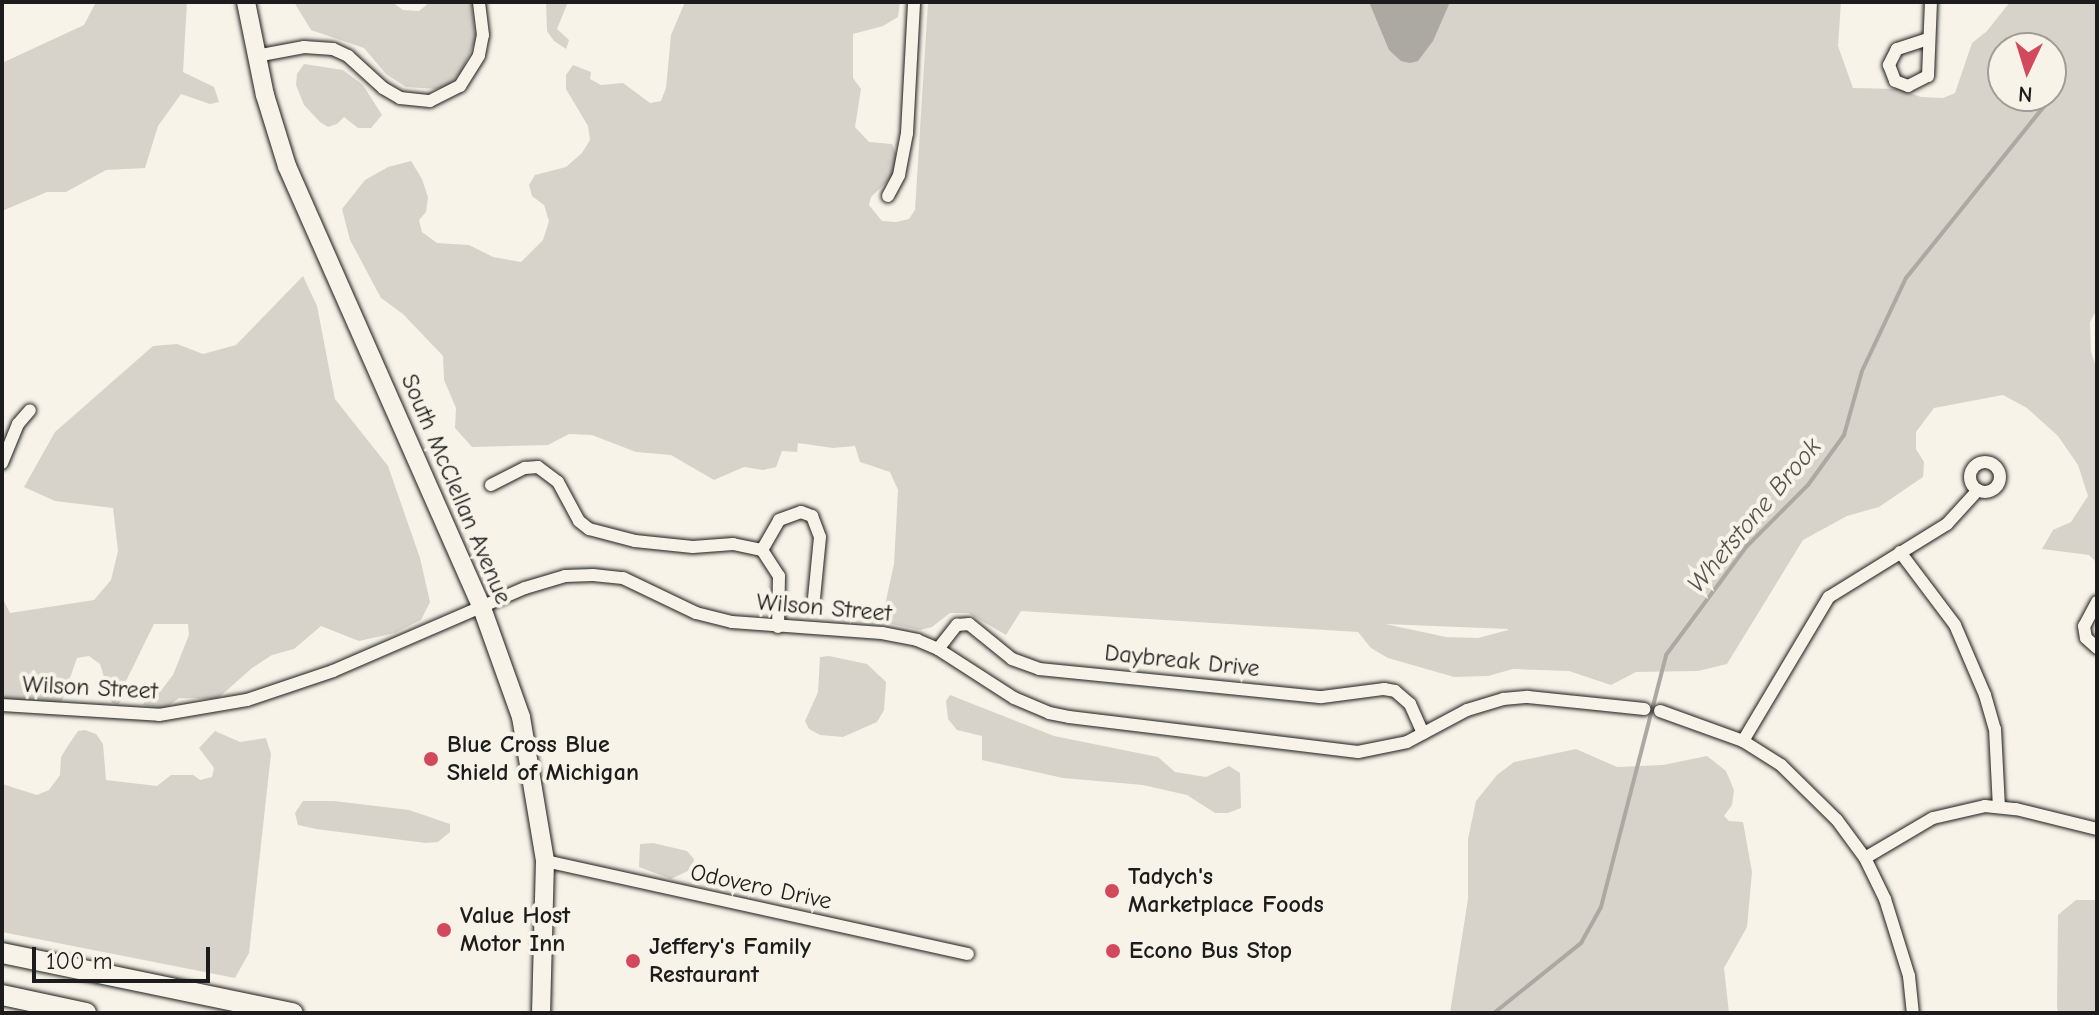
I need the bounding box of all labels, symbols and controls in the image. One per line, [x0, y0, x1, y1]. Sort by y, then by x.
north arrow [1987, 32, 2067, 112]
text: N [2017, 80, 2034, 107]
street label: South McClellan Avenue [395, 370, 517, 608]
water label: Whetstone Brook [1681, 432, 1829, 600]
street label: Wilson Street [755, 588, 893, 628]
street label: Daybreak Drive [1103, 639, 1261, 683]
street label: Wilson Street [22, 670, 158, 706]
place label: Blue Cross Blue Shield of Michigan [447, 731, 639, 787]
marker: Blue Cross Blue Shield of Michigan [422, 750, 440, 768]
street label: Odovero Drive [688, 858, 834, 916]
place label: Tadych's Marketplace Foods [1128, 863, 1324, 919]
marker: Tadych's Marketplace Foods [1103, 882, 1121, 900]
place label: Value Host Motor Inn [460, 902, 570, 958]
marker: Value Host Motor Inn [435, 921, 453, 939]
scale bar [36, 931, 214, 981]
place label: Jeffery's Family Restaurant [649, 933, 811, 989]
place label: Econo Bus Stop [1129, 937, 1292, 965]
marker: Econo Bus Stop [1104, 942, 1122, 960]
text: 100 m [46, 947, 113, 975]
marker: Jeffery's Family Restaurant [624, 952, 642, 970]

